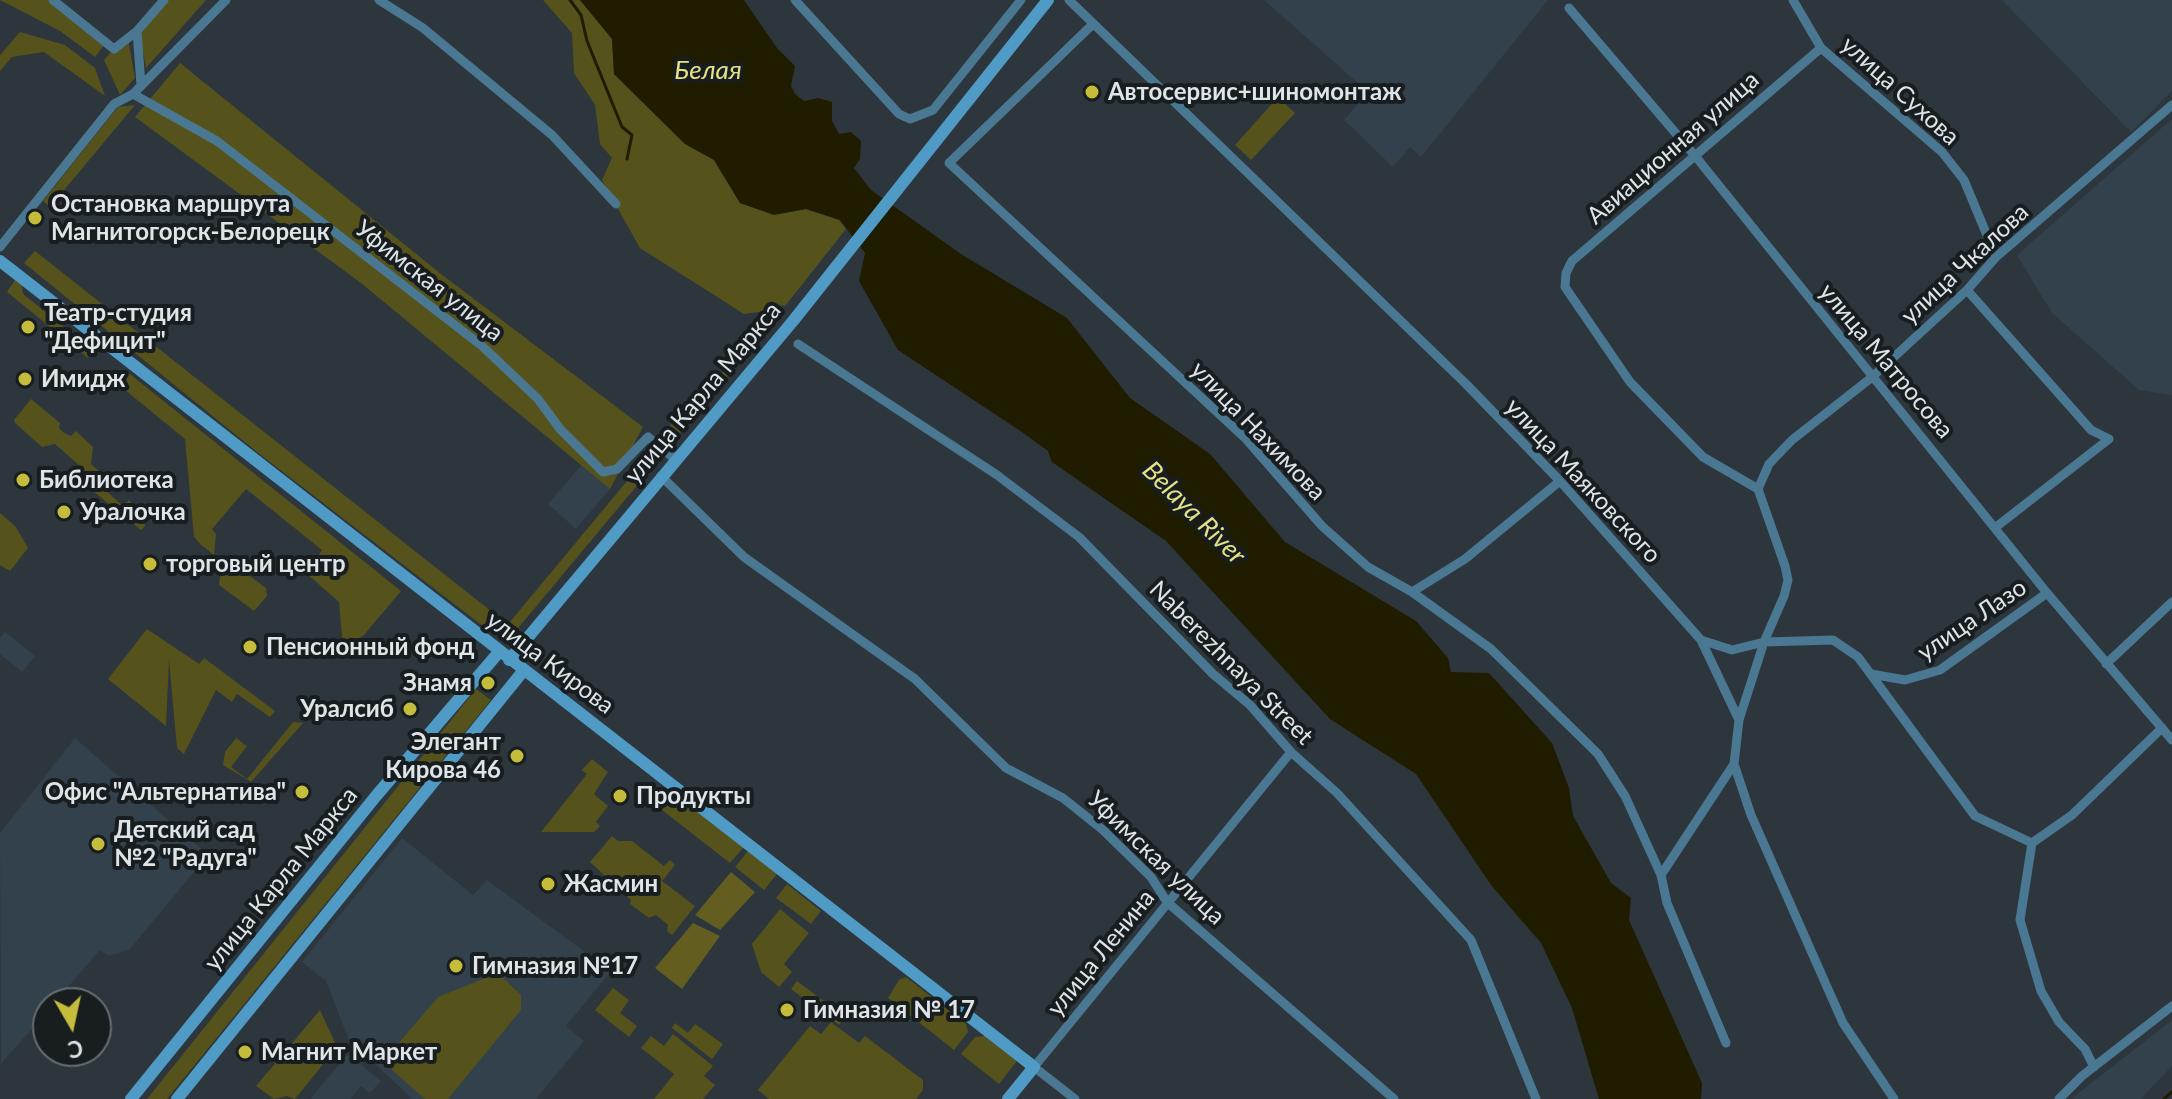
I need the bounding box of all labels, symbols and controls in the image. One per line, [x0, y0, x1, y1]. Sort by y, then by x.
street label: улица Сухова [1835, 31, 1965, 151]
water label: Белая [674, 55, 742, 87]
street label: Авиационная улица [1581, 66, 1765, 230]
place label: Автосервис+шиномонтаж [1108, 78, 1402, 106]
marker: Автосервис+шиномонтаж [1083, 83, 1101, 101]
place label: Остановка маршрута Магнитогорск-Белорецк [51, 190, 330, 246]
street label: улица Чкалова [1895, 198, 2035, 330]
marker: Остановка маршрута Магнитогорск-Белорецк [26, 209, 44, 227]
street label: Уфимская улица [349, 214, 509, 348]
street label: улица Матросова [1813, 278, 1959, 444]
street label: улица Карла Маркса [619, 297, 787, 489]
place label: Театр-студия "Дефицит" [44, 299, 192, 355]
marker: Театр-студия "Дефицит" [19, 318, 37, 336]
street label: улица Нахимова [1185, 356, 1331, 506]
place label: Имидж [41, 365, 125, 393]
marker: Имидж [16, 370, 34, 388]
street label: улица Маяковского [1499, 393, 1667, 569]
water label: Belaya River [1136, 455, 1252, 571]
place label: Библиотека [39, 466, 174, 494]
marker: Библиотека [14, 471, 32, 489]
place label: Уралочка [80, 498, 186, 526]
marker: Уралочка [55, 503, 73, 521]
place label: торговый центр [166, 550, 346, 578]
marker: торговый центр [141, 555, 159, 573]
street label: улица Лазо [1912, 573, 2032, 667]
street label: Naberezhnaya Street [1143, 575, 1319, 751]
street label: улица Кирова [481, 606, 619, 720]
place label: Пенсионный фонд [266, 633, 475, 661]
marker: Пенсионный фонд [241, 638, 259, 656]
place label: Знамя [403, 669, 472, 697]
marker: Знамя [479, 674, 497, 692]
place label: Уралсиб [300, 695, 394, 723]
marker: Уралсиб [401, 700, 419, 718]
place label: Элегант Кирова 46 [385, 728, 501, 784]
marker: Элегант Кирова 46 [508, 747, 526, 765]
place label: Офис "Альтернатива" [45, 778, 286, 806]
street label: улица Карла Маркса [198, 782, 364, 976]
place label: Продукты [636, 782, 751, 810]
marker: Офис "Альтернатива" [293, 783, 311, 801]
street label: Уфимская улица [1081, 785, 1231, 931]
marker: Продукты [611, 787, 629, 805]
place label: Детский сад №2 "Радуга" [114, 816, 257, 872]
marker: Детский сад №2 "Радуга" [89, 835, 107, 853]
place label: Жасмин [564, 870, 658, 898]
marker: Жасмин [539, 875, 557, 893]
street label: улица Ленина [1041, 884, 1161, 1022]
place label: Гимназия №17 [472, 952, 638, 980]
marker: Гимназия №17 [447, 957, 465, 975]
north arrow [32, 987, 112, 1067]
place label: Гимназия № 17 [803, 996, 975, 1024]
marker: Гимназия № 17 [778, 1001, 796, 1019]
text: С [66, 1035, 85, 1064]
place label: Магнит Маркет [261, 1038, 437, 1066]
marker: Магнит Маркет [236, 1043, 254, 1061]

